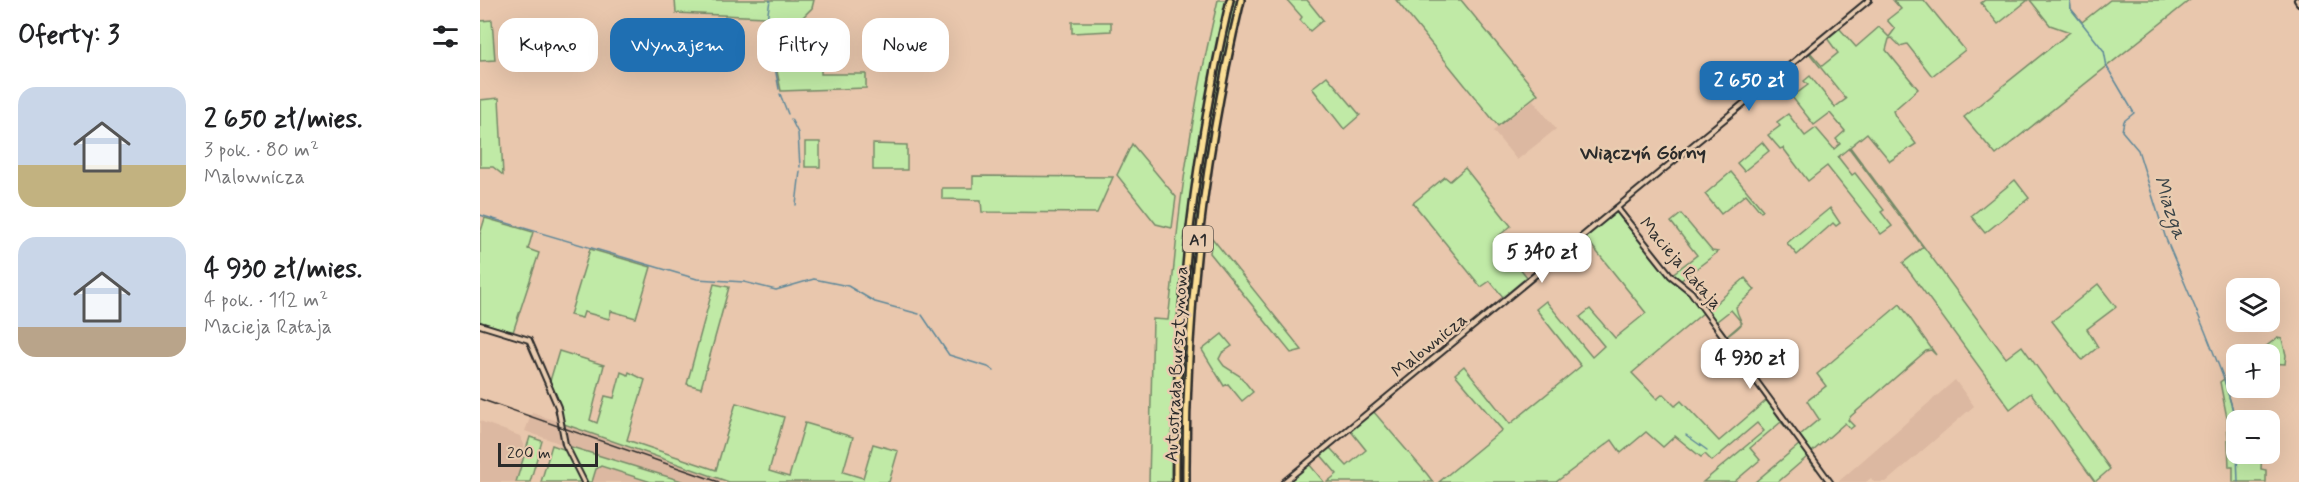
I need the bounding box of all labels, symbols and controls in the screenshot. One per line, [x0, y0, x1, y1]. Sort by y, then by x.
chip: Kupno [498, 18, 598, 72]
chip: Wynajem [610, 18, 745, 72]
chip: Filtry [757, 18, 850, 72]
chip: Nowe [862, 18, 949, 72]
text: Oferty: 3 [18, 19, 120, 53]
icon: filters [429, 20, 462, 53]
pin: 2 650 zł [1687, 61, 1811, 112]
text: 2 650 zł [1714, 67, 1784, 94]
text: 2 650 zł/mies. [204, 103, 363, 137]
icon: home [66, 111, 138, 183]
text: 3 pok. · 80 m² [204, 137, 319, 164]
district label: Wiączyń Górny [1579, 140, 1706, 167]
text: Malownicza [204, 164, 305, 191]
water label: Miazga [2145, 172, 2193, 244]
street label: Macieja Rataja [1633, 212, 1727, 315]
road number: A1 [1183, 226, 1213, 252]
pin: 5 340 zł [1480, 233, 1604, 284]
text: 5 340 zł [1507, 239, 1577, 266]
text: 4 930 zł/mies. [204, 253, 362, 287]
icon: home [66, 261, 138, 333]
street label: Autostrada Bursztynowa [1160, 266, 1194, 463]
map controls [2226, 278, 2280, 464]
button: layers [2226, 278, 2280, 332]
text: 4 pok. · 112 m² [204, 287, 328, 314]
street label: Malownicza [1387, 308, 1472, 384]
text: Macieja Rataja [204, 314, 332, 341]
pin: 4 930 zł [1688, 339, 1812, 390]
button: + [2226, 344, 2280, 398]
text: 4 930 zł [1715, 345, 1785, 372]
button: − [2226, 410, 2280, 464]
scale bar [498, 440, 598, 468]
text: 200 m [507, 443, 551, 464]

